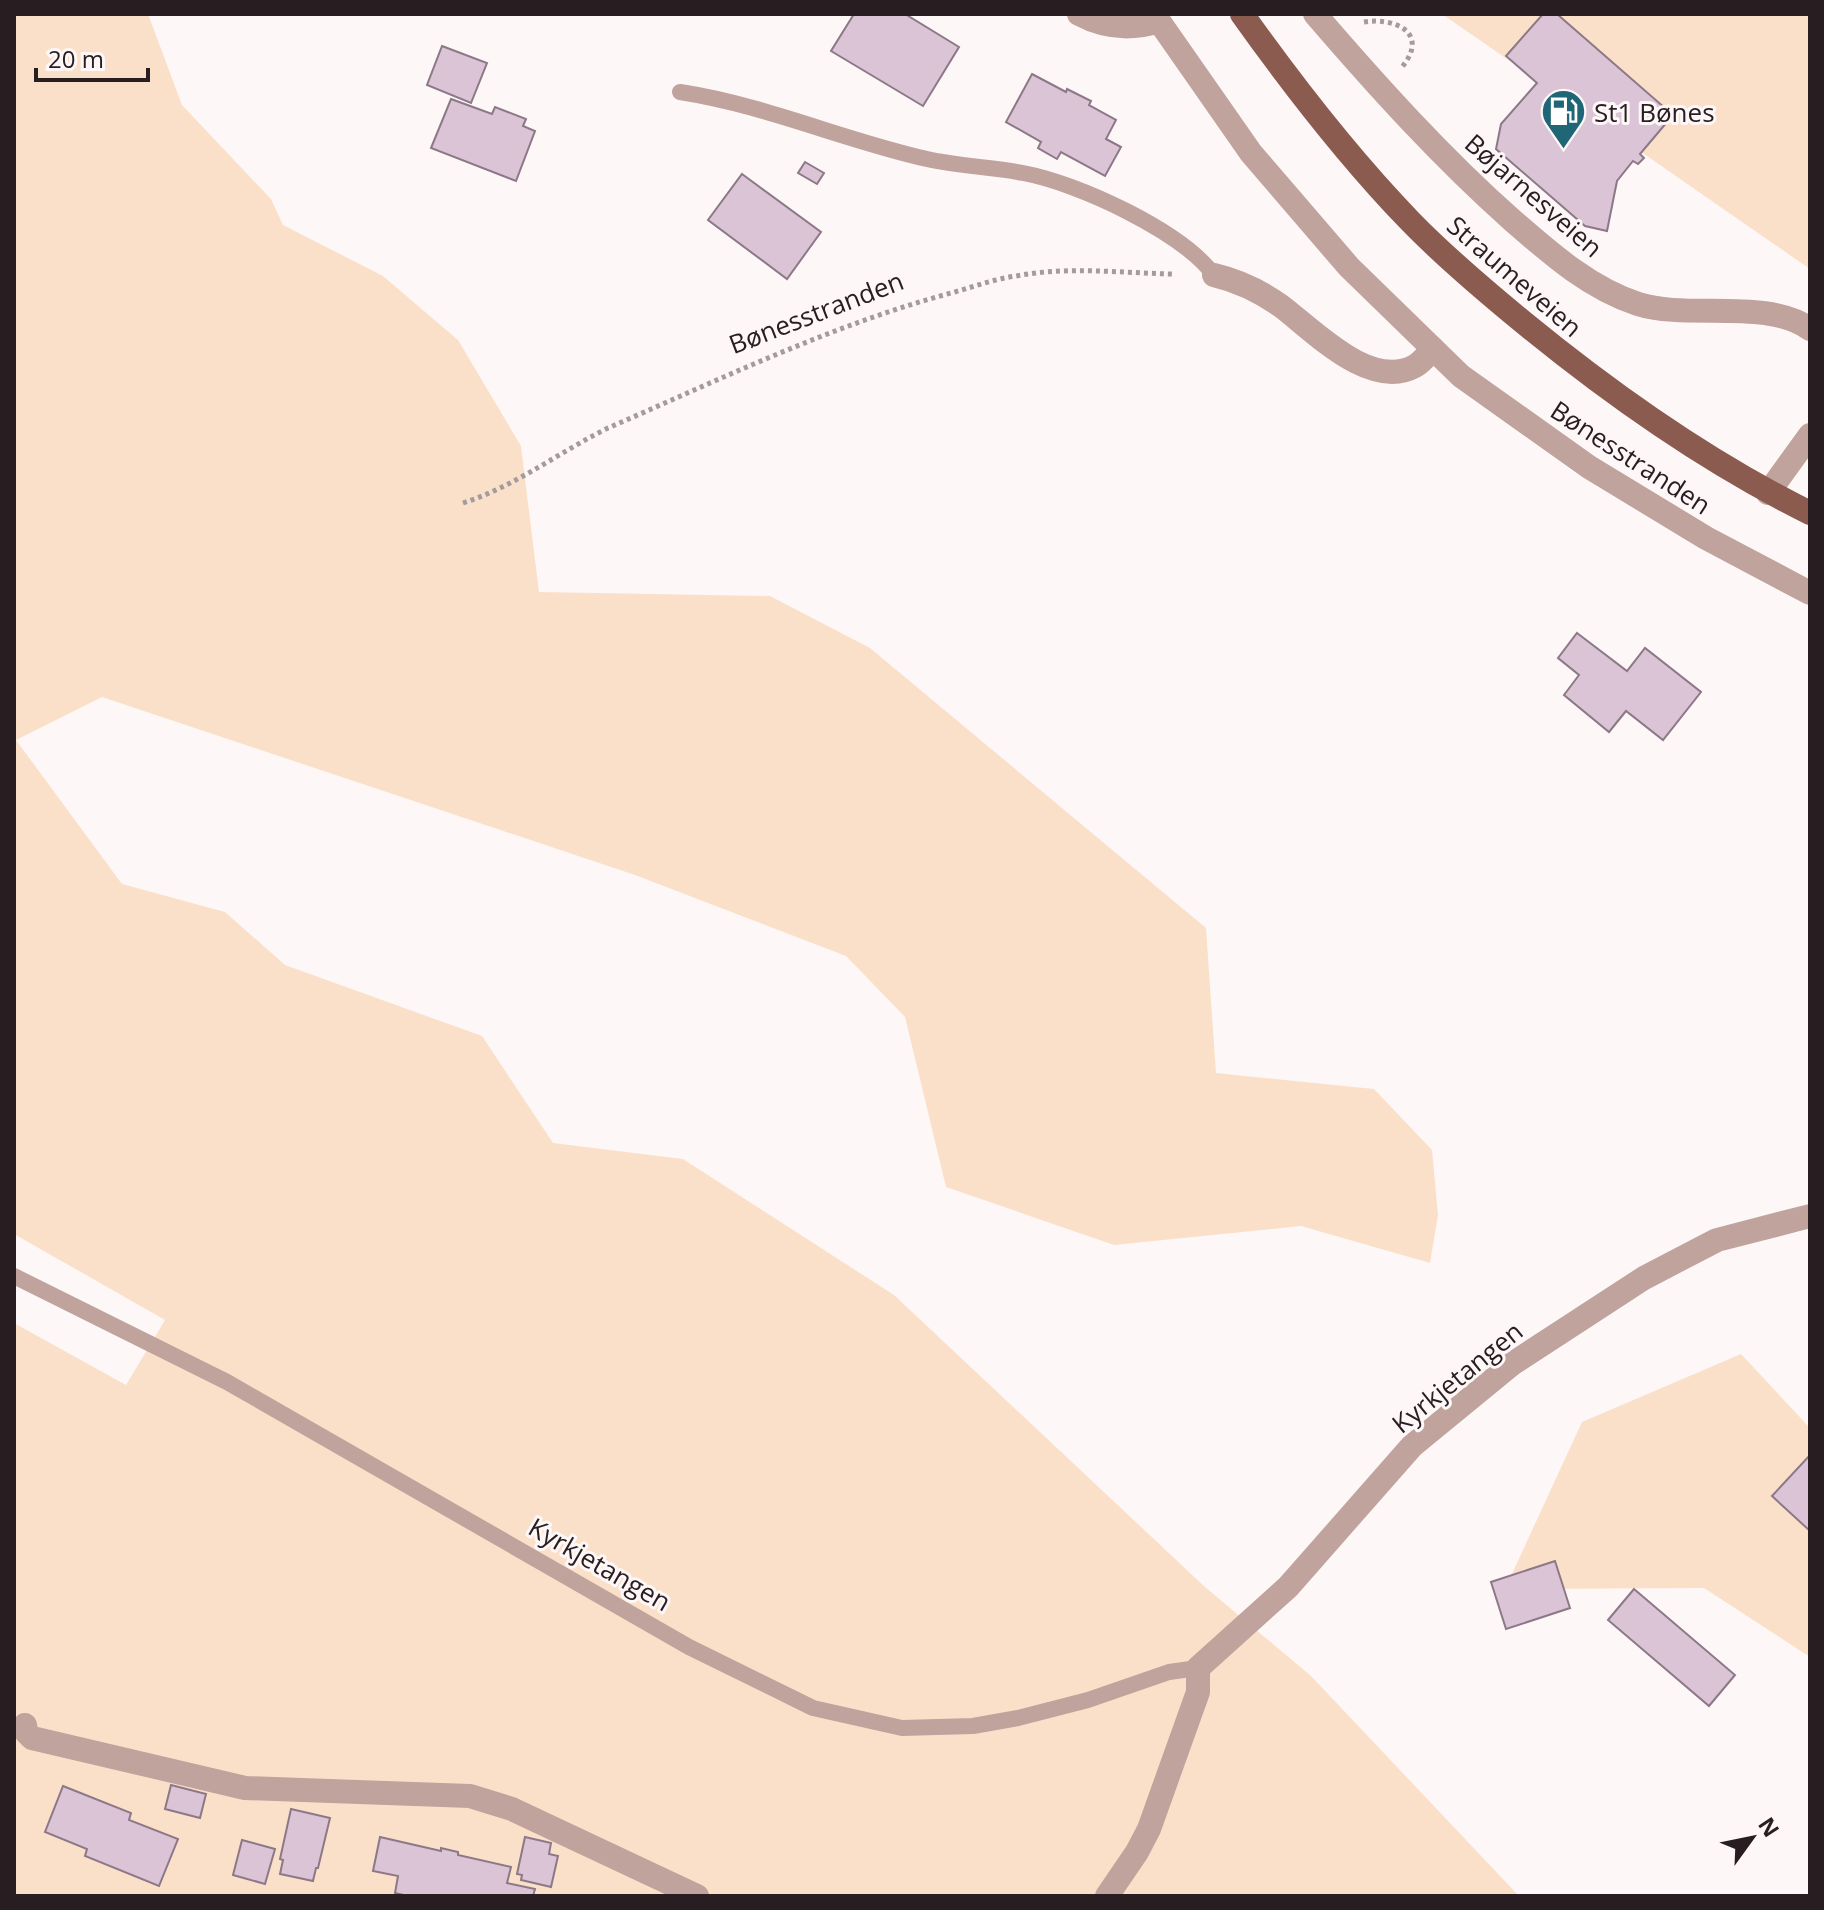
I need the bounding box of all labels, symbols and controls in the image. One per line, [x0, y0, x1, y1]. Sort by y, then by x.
scale bar [36, 32, 148, 82]
text: 20 m [48, 42, 104, 75]
fuel station icon: St1 Bønes [1539, 88, 1587, 151]
place label: St1 Bønes [1594, 94, 1715, 130]
street label: Bøjarnesveien [1457, 125, 1611, 265]
street label: Straumeveien [1440, 207, 1590, 345]
street label: Bønesstranden [723, 262, 909, 362]
street label: Bønesstranden [1544, 392, 1718, 522]
street label: Kyrkjetangen [1384, 1313, 1530, 1441]
street label: Kyrkjetangen [522, 1509, 678, 1619]
north arrow [1712, 1798, 1792, 1878]
text: N [1752, 1811, 1787, 1842]

